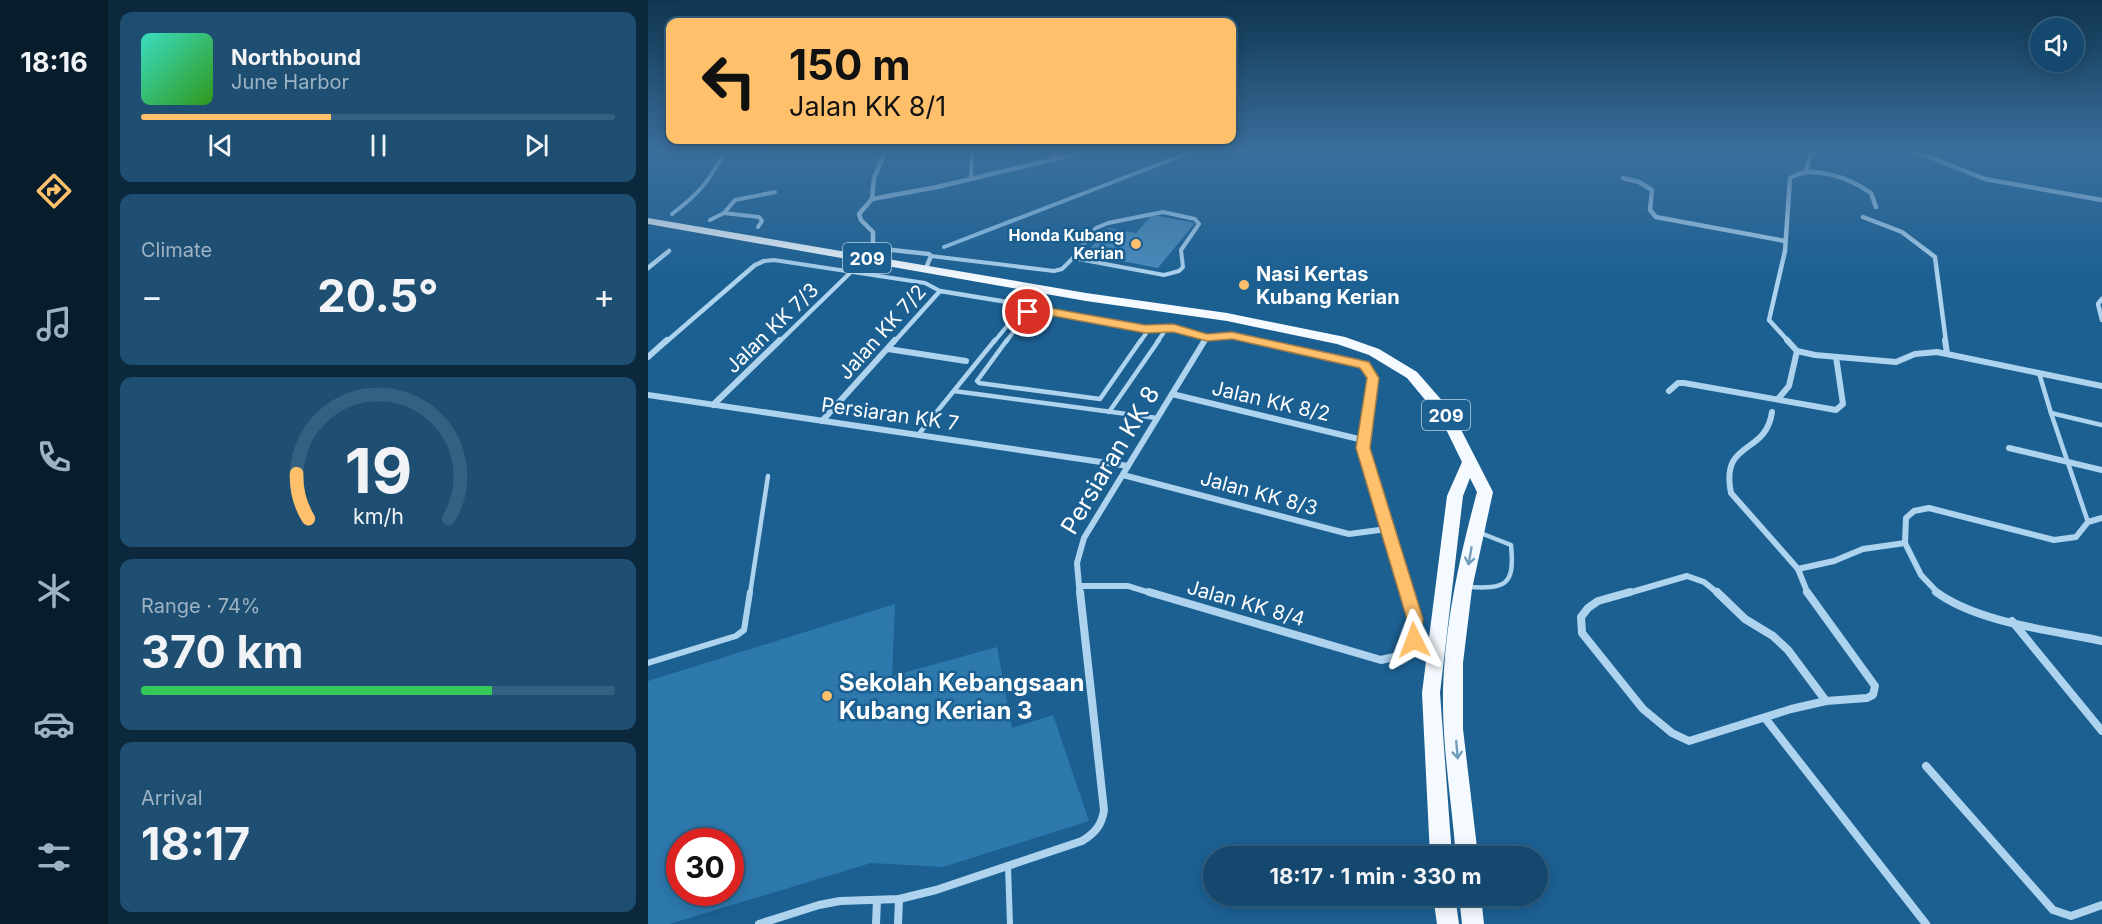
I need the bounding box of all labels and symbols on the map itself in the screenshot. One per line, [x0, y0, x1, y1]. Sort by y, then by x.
place label: Honda Kubang Kerian [1009, 225, 1124, 263]
marker: Honda Kubang Kerian [1129, 237, 1143, 251]
road number: 209 [843, 243, 891, 273]
place label: Nasi Kertas Kubang Kerian [1256, 262, 1400, 309]
street label: Jalan KK 7/3 [721, 278, 823, 378]
marker: Nasi Kertas Kubang Kerian [1237, 278, 1251, 292]
street label: Jalan KK 7/2 [833, 280, 931, 384]
pin [1002, 286, 1053, 337]
street label: Jalan KK 8/2 [1210, 376, 1332, 426]
street label: Persiaran KK 8 [1054, 381, 1166, 539]
street label: Persiaran KK 7 [820, 392, 960, 436]
road number: 209 [1422, 400, 1470, 430]
street label: Jalan KK 8/3 [1198, 466, 1320, 520]
one-way arrow [1464, 546, 1475, 565]
street label: Jalan KK 8/4 [1184, 575, 1308, 631]
position arrow [1382, 608, 1446, 672]
place label: Sekolah Kebangsaan Kubang Kerian 3 [839, 668, 1084, 725]
marker: Sekolah Kebangsaan Kubang Kerian 3 [820, 689, 834, 703]
one-way arrow [1452, 739, 1463, 759]
speed limit sign: 30 [666, 828, 744, 906]

